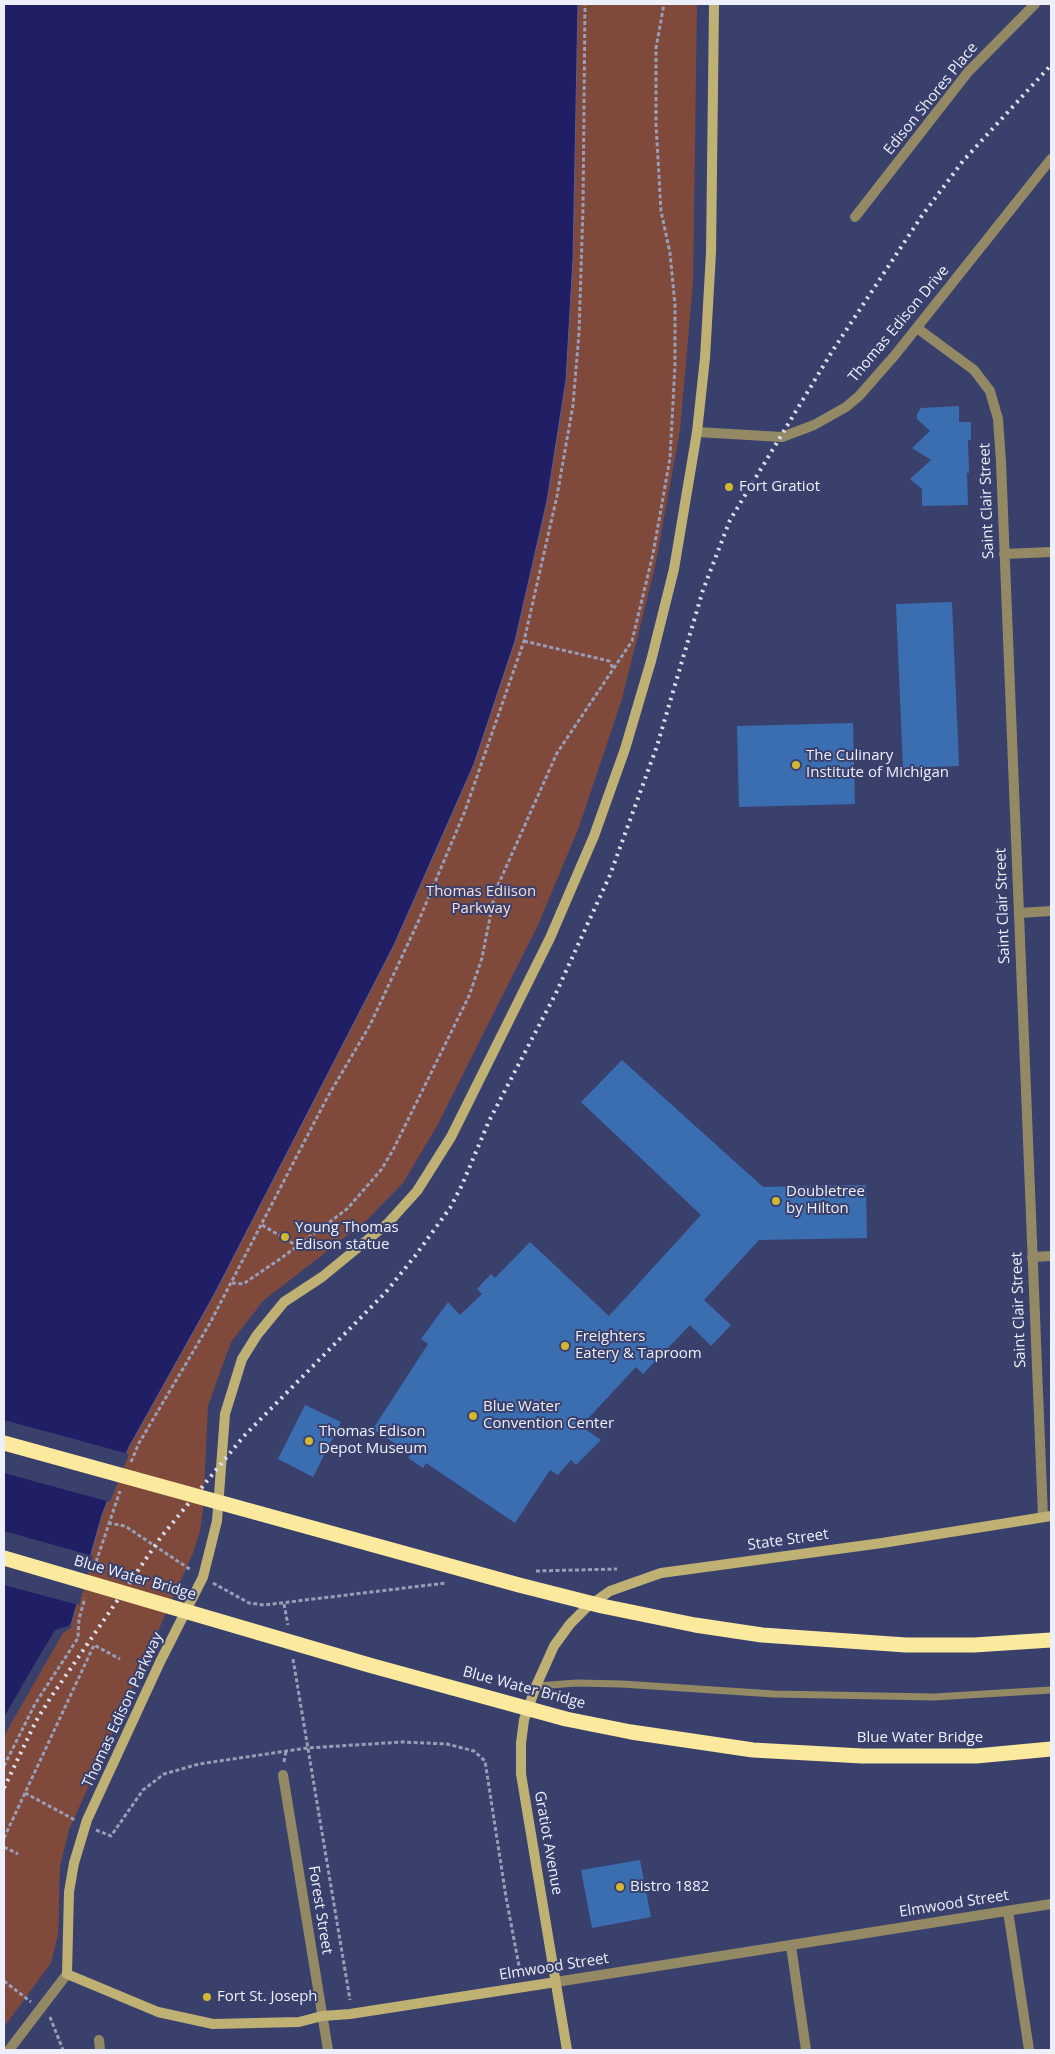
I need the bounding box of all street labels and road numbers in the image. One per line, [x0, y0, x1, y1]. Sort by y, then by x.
street label: Edison Shores Place [880, 39, 982, 159]
street label: Thomas Edison Drive [845, 262, 953, 386]
street label: Saint Clair Street [976, 443, 998, 559]
street label: Saint Clair Street [992, 848, 1014, 964]
street label: Saint Clair Street [1008, 1252, 1030, 1368]
street label: State Street [746, 1525, 830, 1555]
street label: Blue Water Bridge [72, 1552, 198, 1604]
street label: Thomas Edison Parkway [79, 1630, 167, 1790]
street label: Blue Water Bridge [461, 1663, 587, 1713]
street label: Blue Water Bridge [857, 1729, 983, 1747]
street label: Gratiot Avenue [530, 1790, 566, 1896]
street label: Forest Street [304, 1864, 336, 1956]
street label: Elmwood Street [898, 1886, 1010, 1922]
street label: Elmwood Street [498, 1949, 610, 1985]

